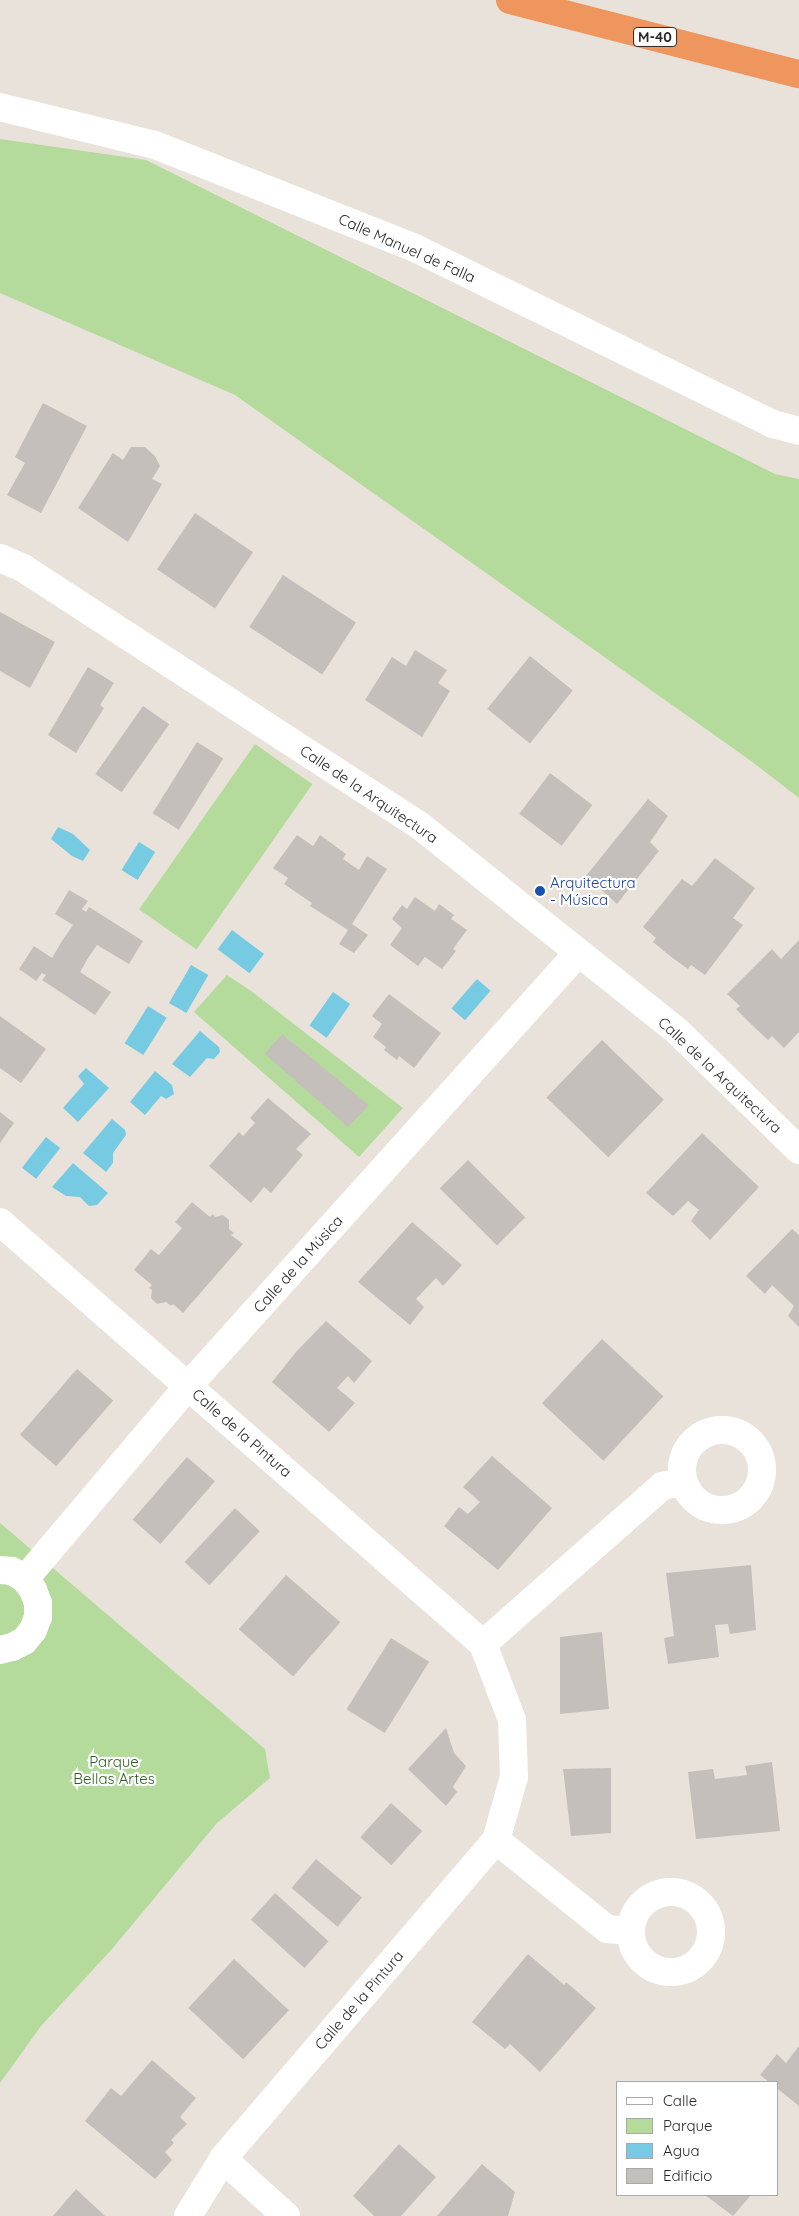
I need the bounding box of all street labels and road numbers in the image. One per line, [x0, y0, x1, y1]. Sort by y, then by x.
road number: M-40 [632, 26, 678, 48]
street label: Calle Manuel de Falla [336, 210, 478, 286]
street label: Calle de la Arquitectura [297, 741, 441, 847]
street label: Calle de la Arquitectura [655, 1013, 785, 1137]
street label: Calle de la Música [250, 1212, 346, 1316]
street label: Calle de la Pintura [189, 1385, 295, 1481]
street label: Calle de la Pintura [311, 1947, 407, 2053]

